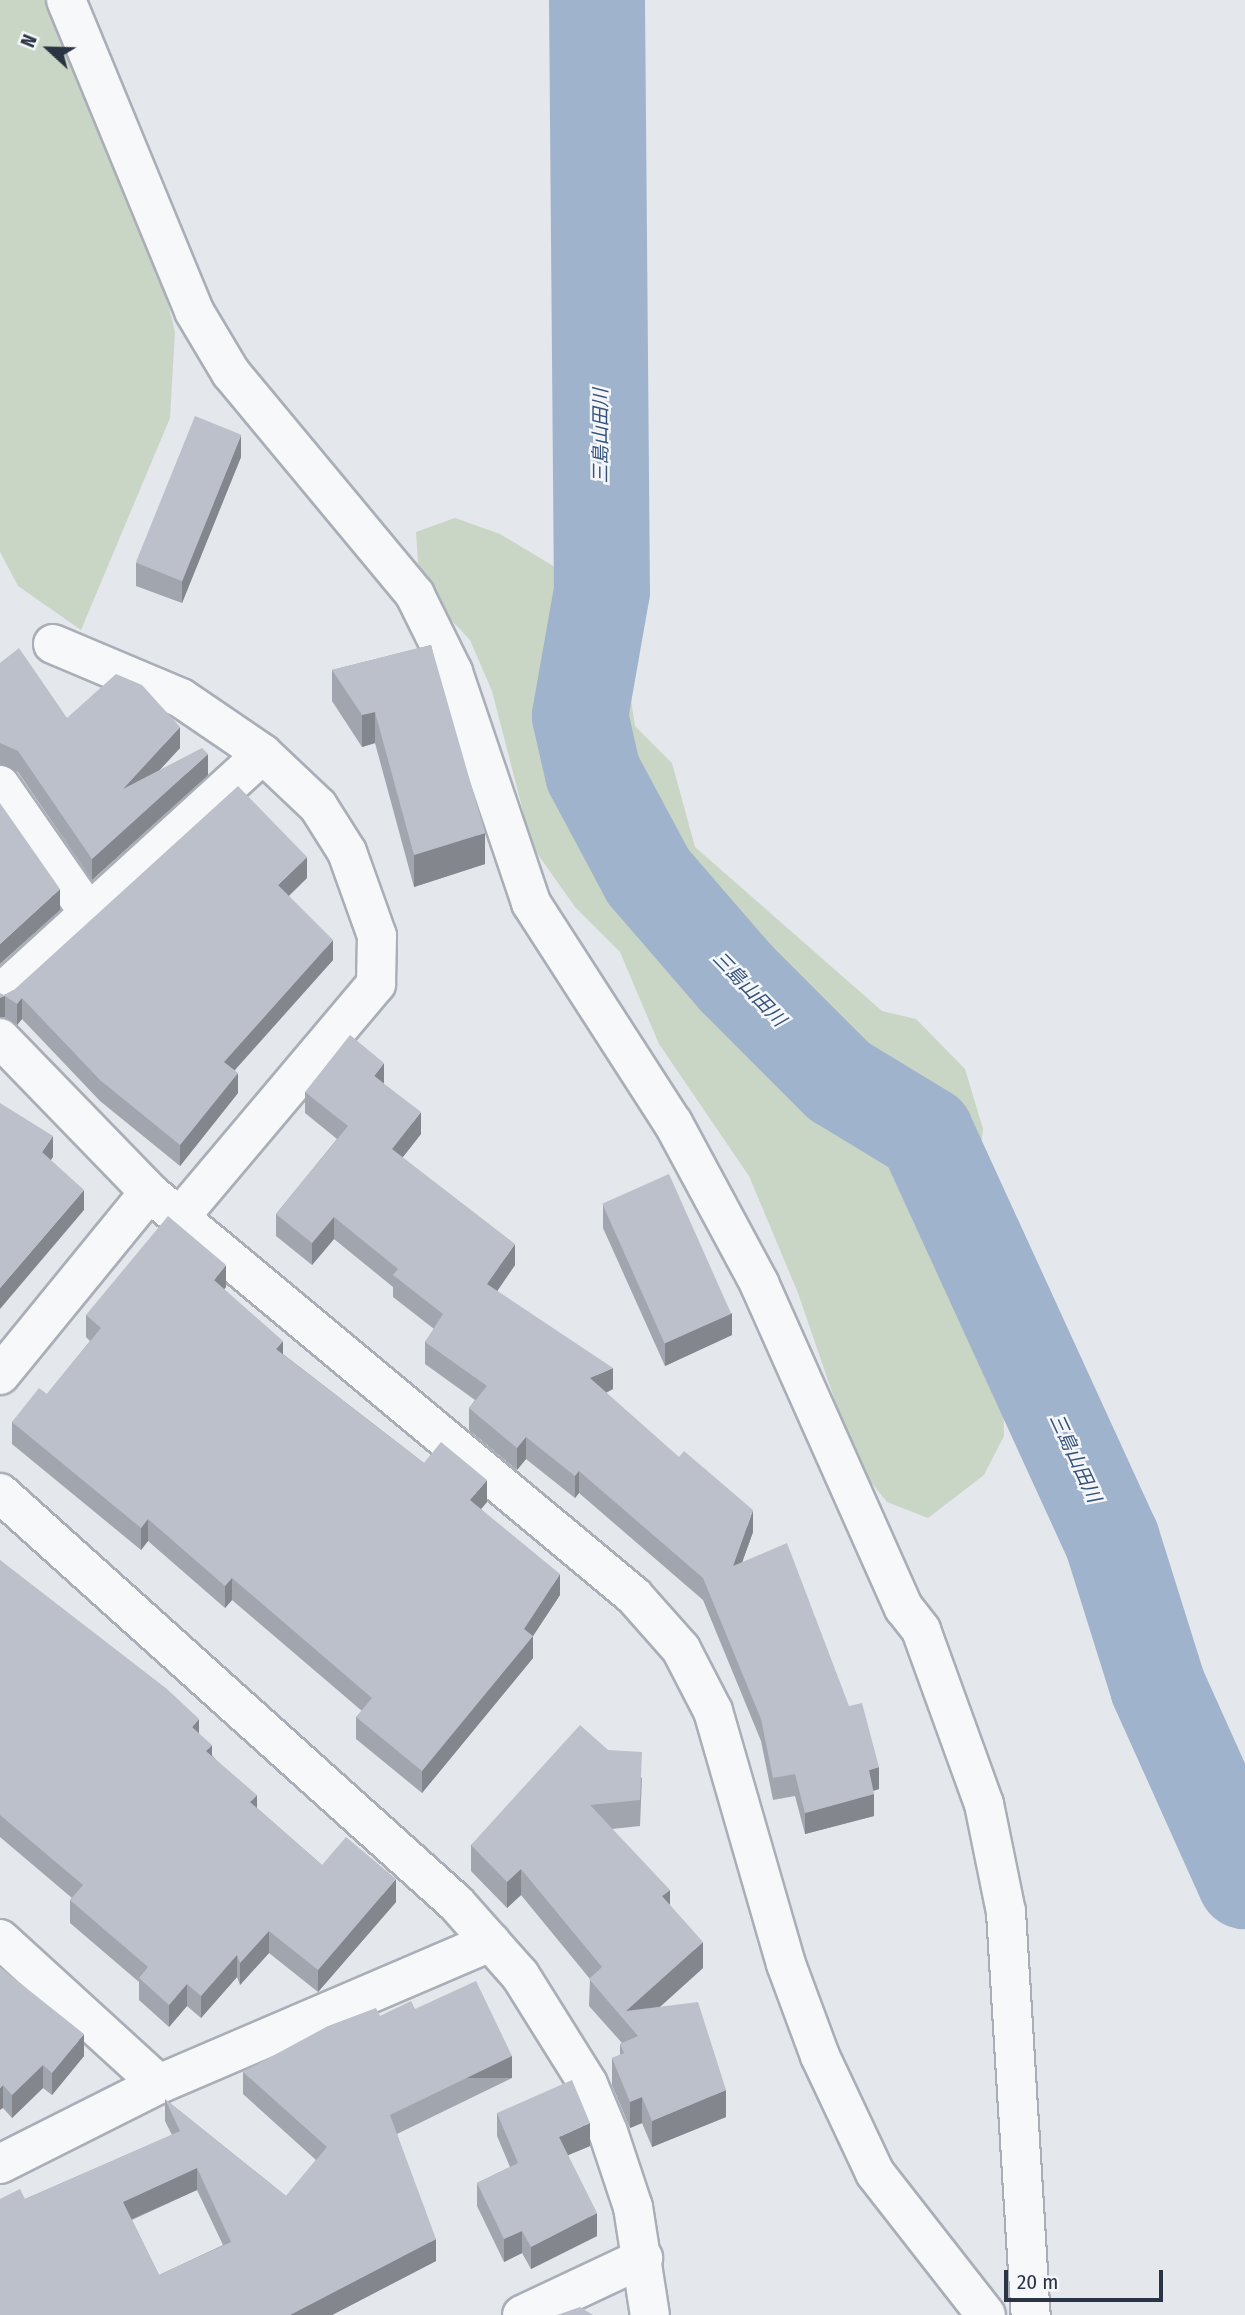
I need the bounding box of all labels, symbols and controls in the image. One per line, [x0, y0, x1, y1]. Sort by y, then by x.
north arrow [14, 14, 84, 84]
text: N [16, 31, 42, 51]
water label: 三島山田川 [590, 389, 612, 483]
water label: 三島山田川 [708, 947, 790, 1031]
water label: 三島山田川 [1045, 1410, 1105, 1506]
scale bar [1007, 2256, 1166, 2300]
text: 20 m [1017, 2269, 1058, 2295]

